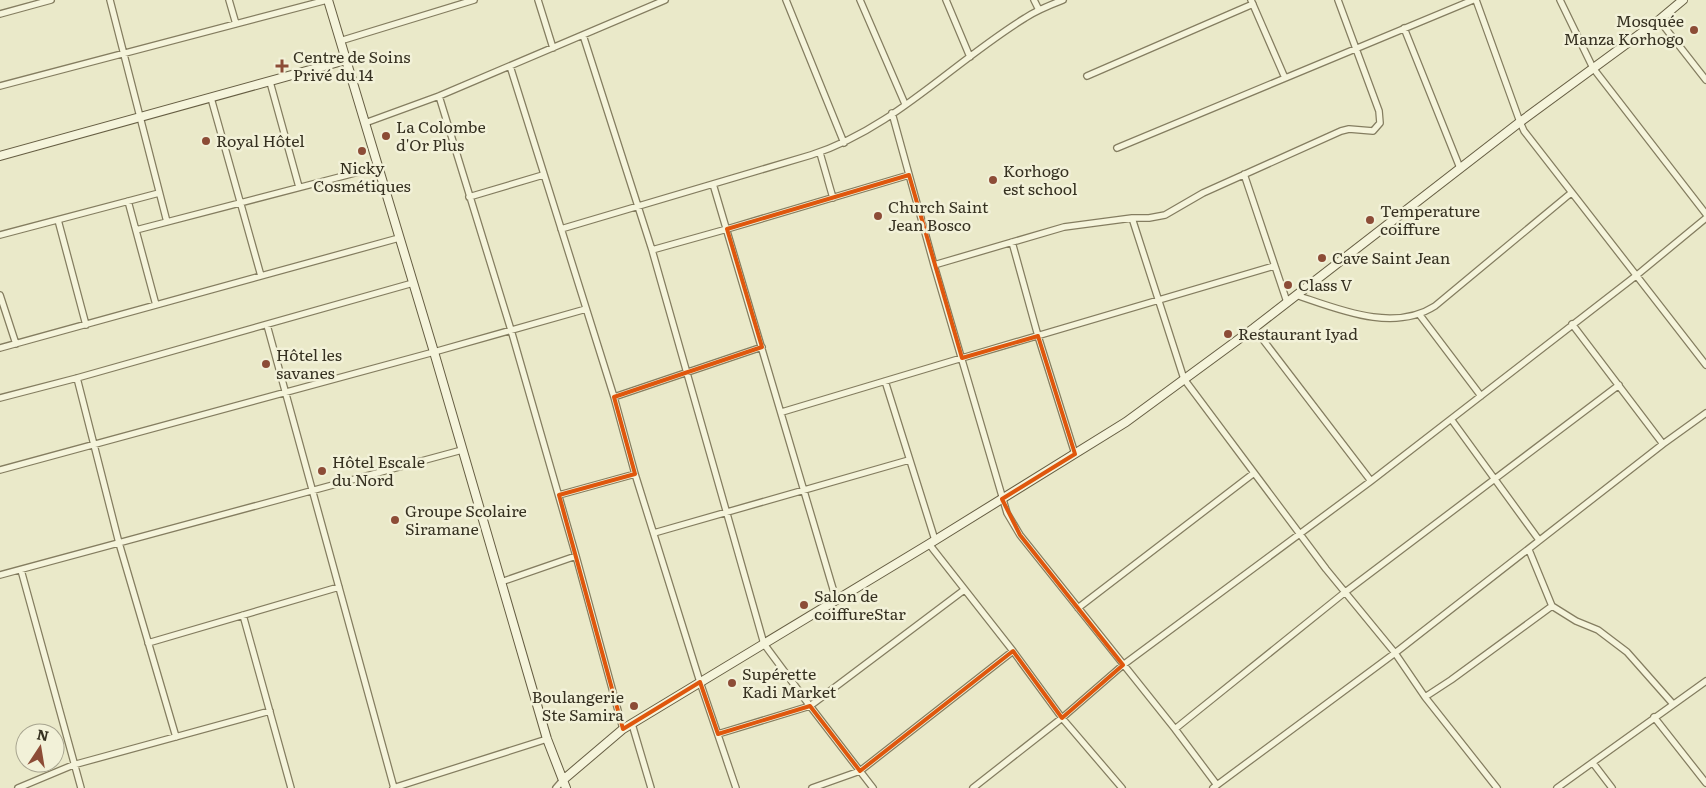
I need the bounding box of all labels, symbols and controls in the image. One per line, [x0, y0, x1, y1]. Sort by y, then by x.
place label: Mosquée Manza Korhogo [1564, 8, 1684, 50]
marker: Mosquée Manza Korhogo [1688, 24, 1700, 36]
place label: Centre de Soins Privé du 14 [293, 44, 411, 86]
marker: Centre de Soins Privé du 14 [275, 59, 289, 73]
place label: La Colombe d'Or Plus [396, 114, 486, 156]
place label: Royal Hôtel [216, 128, 305, 152]
marker: La Colombe d'Or Plus [380, 130, 392, 142]
marker: Royal Hôtel [200, 135, 212, 147]
marker: Nicky Cosmétiques [356, 145, 368, 157]
place label: Nicky Cosmétiques [313, 155, 411, 197]
place label: Korhogo est school [1003, 158, 1077, 200]
marker: Korhogo est school [987, 174, 999, 186]
place label: Church Saint Jean Bosco [888, 194, 989, 236]
place label: Temperature coiffure [1380, 198, 1480, 240]
marker: Church Saint Jean Bosco [872, 210, 884, 222]
marker: Temperature coiffure [1364, 214, 1376, 226]
place label: Cave Saint Jean [1332, 245, 1451, 269]
marker: Cave Saint Jean [1316, 252, 1328, 264]
place label: Class V [1298, 272, 1353, 296]
marker: Class V [1282, 279, 1294, 291]
place label: Restaurant Iyad [1238, 321, 1358, 345]
marker: Restaurant Iyad [1222, 328, 1234, 340]
place label: Hôtel les savanes [276, 342, 342, 384]
marker: Hôtel les savanes [260, 358, 272, 370]
place label: Hôtel Escale du Nord [332, 449, 425, 491]
marker: Hôtel Escale du Nord [316, 465, 328, 477]
place label: Groupe Scolaire Siramane [405, 498, 527, 540]
marker: Groupe Scolaire Siramane [389, 514, 401, 526]
place label: Salon de coiffureStar [814, 583, 906, 625]
marker: Salon de coiffureStar [798, 599, 810, 611]
place label: Supérette Kadi Market [742, 661, 837, 703]
marker: Supérette Kadi Market [726, 677, 738, 689]
place label: Boulangerie Ste Samira [532, 684, 624, 726]
marker: Boulangerie Ste Samira [628, 700, 640, 712]
north arrow [15, 723, 65, 773]
text: N [35, 723, 51, 745]

